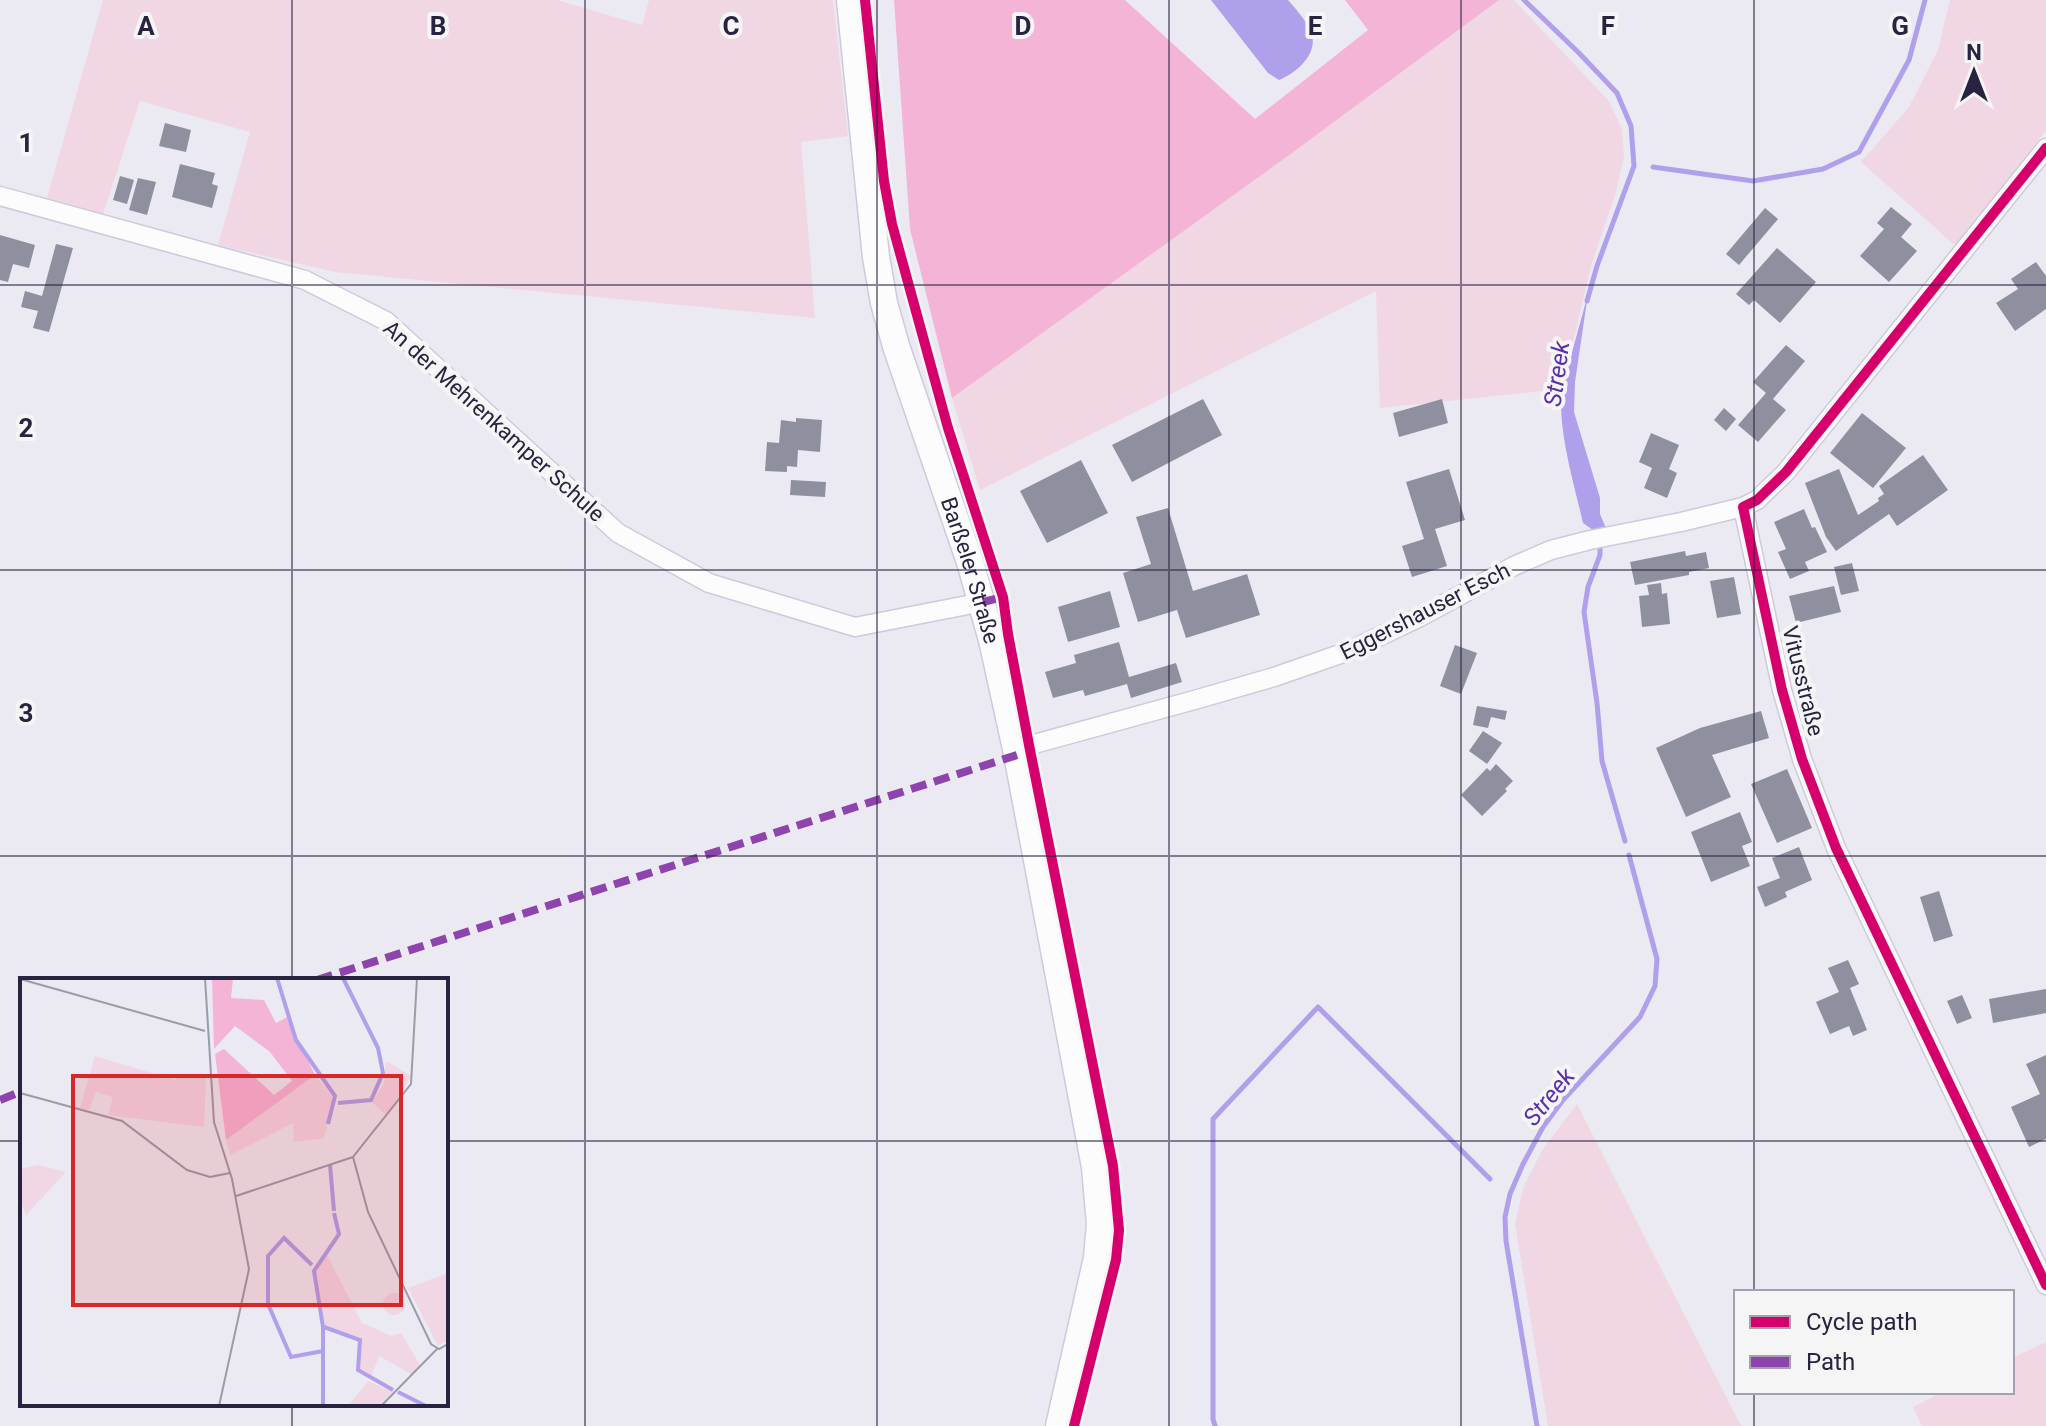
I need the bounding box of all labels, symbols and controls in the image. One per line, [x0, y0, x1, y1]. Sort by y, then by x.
text: A [137, 11, 155, 41]
text: B [430, 11, 446, 41]
text: C [722, 11, 740, 41]
text: D [1015, 11, 1031, 41]
text: E [1308, 11, 1323, 41]
text: F [1601, 11, 1615, 41]
text: G [1891, 11, 1909, 41]
north arrow [1934, 32, 2014, 112]
text: N [1966, 40, 1982, 65]
text: 1 [19, 128, 33, 158]
street label: An der Mehrenkamper Schule [379, 315, 609, 527]
water label: Streek [1539, 338, 1576, 408]
text: 2 [19, 413, 33, 443]
street label: Barßeler Straße [936, 494, 1005, 646]
street label: Eggershauser Esch [1336, 557, 1514, 665]
street label: Vitusstraße [1777, 623, 1829, 739]
text: 3 [19, 698, 33, 728]
inset map [20, 978, 448, 1406]
water label: Streek [1517, 1062, 1581, 1131]
legend [1734, 1290, 2014, 1394]
text: Cycle path [1806, 1308, 1918, 1336]
text: Path [1806, 1348, 1855, 1376]

